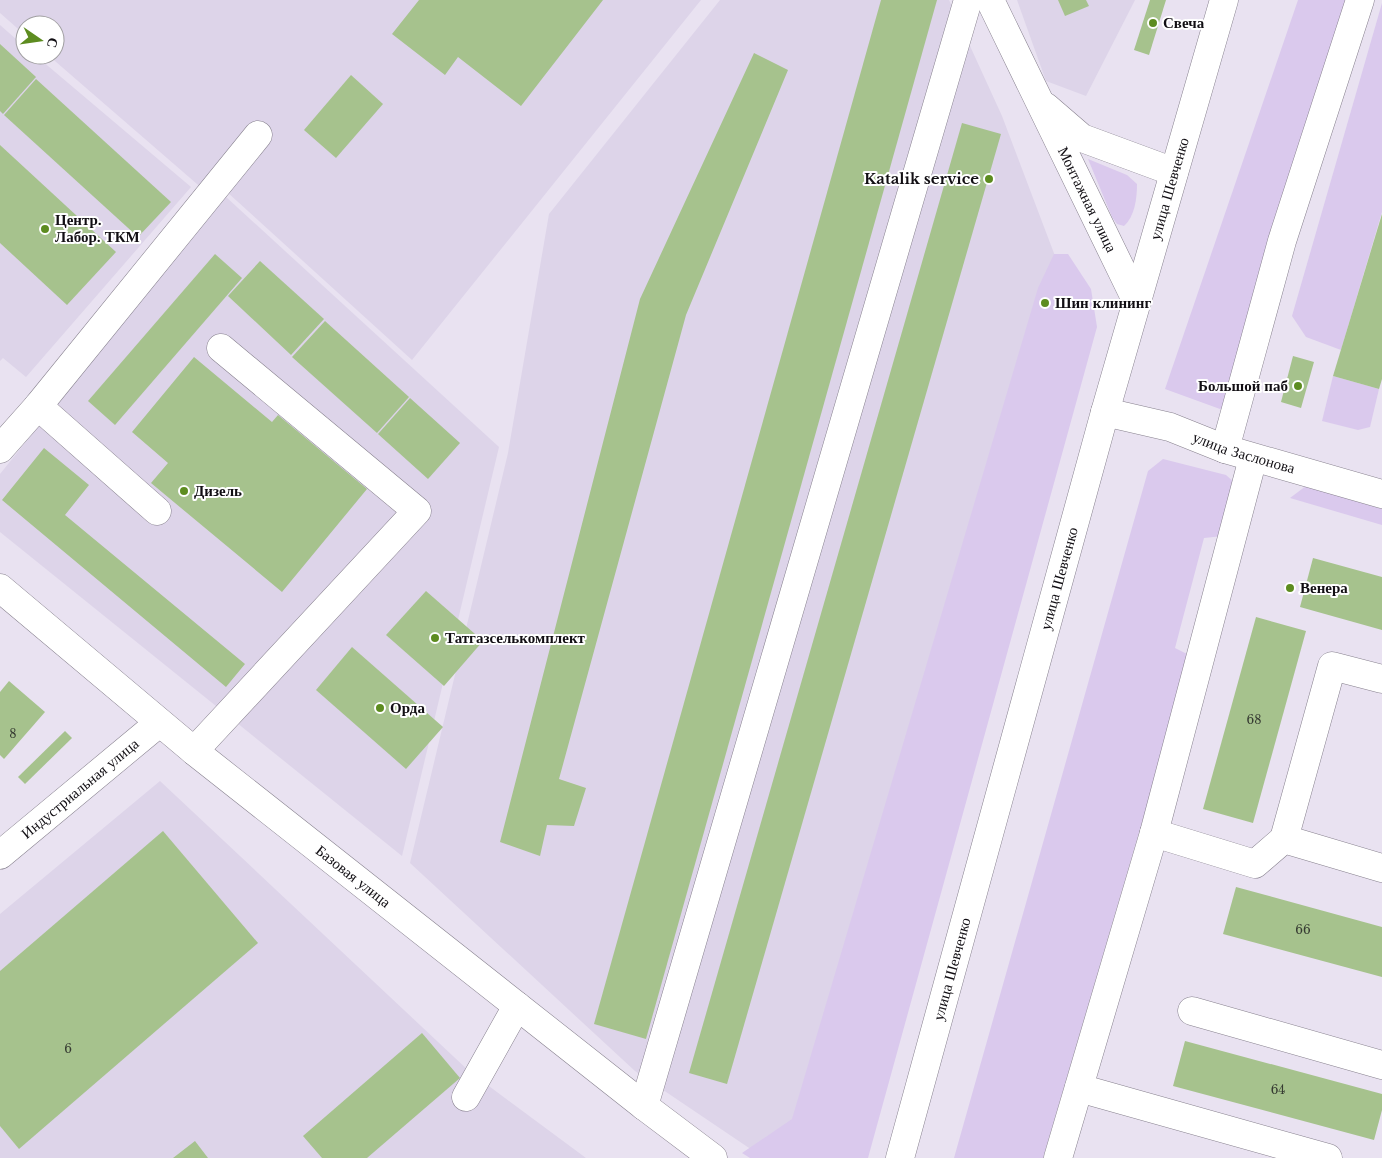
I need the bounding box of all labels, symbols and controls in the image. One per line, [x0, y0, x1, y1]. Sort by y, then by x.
place label: Свеча [1163, 13, 1205, 32]
north arrow [15, 15, 65, 65]
marker: Свеча [1147, 17, 1159, 29]
text: С [43, 36, 63, 50]
street label: улица Шевченко [1145, 135, 1193, 242]
street label: Монтажная улица [1054, 143, 1122, 256]
place label: Katalik service [864, 169, 979, 188]
marker: Katalik service [983, 173, 995, 185]
place label: Центр. Лабор. ТКМ [55, 210, 140, 246]
marker: Центр. Лабор. ТКМ [39, 223, 51, 235]
place label: Шин клининг [1055, 293, 1151, 312]
marker: Шин клининг [1039, 297, 1051, 309]
place label: Большой паб [1198, 376, 1288, 395]
marker: Большой паб [1292, 380, 1304, 392]
street label: улица Заслонова [1190, 427, 1298, 478]
place label: Дизель [194, 481, 242, 500]
marker: Дизель [178, 485, 190, 497]
street label: улица Шевченко [1036, 525, 1082, 632]
place label: Венера [1300, 578, 1348, 597]
marker: Венера [1284, 582, 1296, 594]
place label: Татгазселькомплект [445, 628, 586, 647]
marker: Татгазселькомплект [429, 632, 441, 644]
place label: Орда [390, 698, 425, 717]
marker: Орда [374, 702, 386, 714]
house number: 68 [1247, 712, 1262, 727]
house number: 8 [9, 726, 17, 741]
street label: Индустриальная улица [17, 734, 143, 842]
street label: Базовая улица [312, 841, 395, 912]
street label: улица Шевченко [928, 915, 975, 1022]
house number: 66 [1295, 922, 1311, 937]
house number: 6 [64, 1041, 72, 1056]
house number: 64 [1271, 1082, 1285, 1097]

